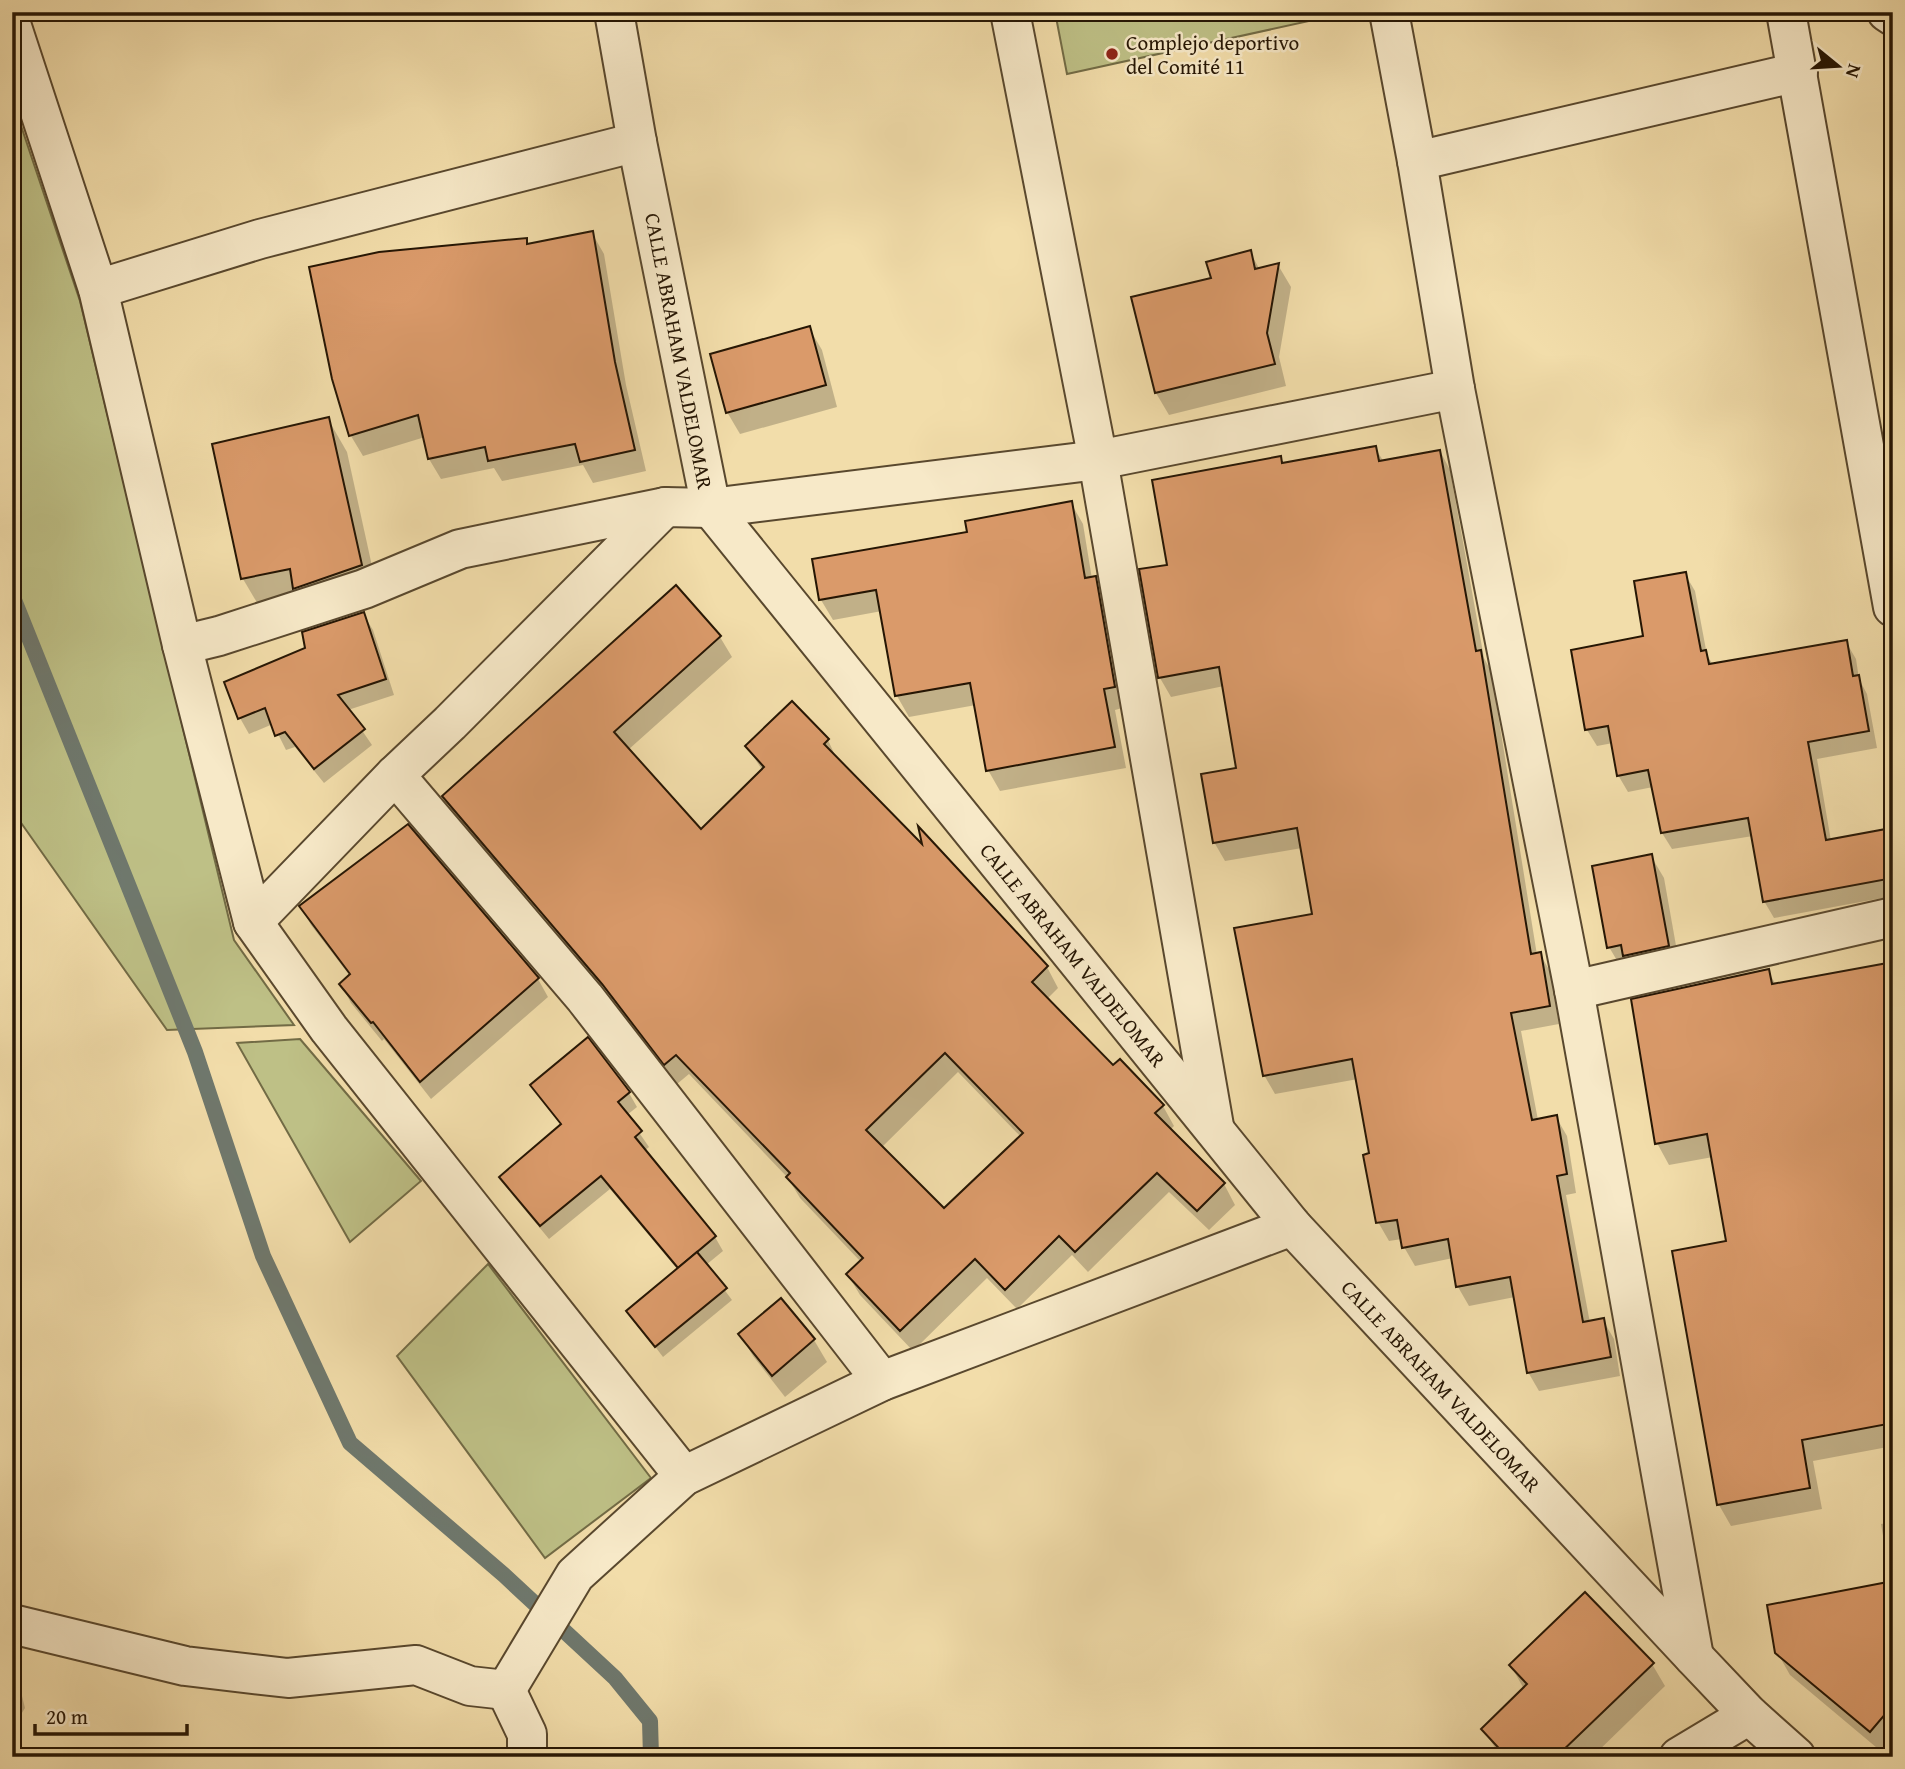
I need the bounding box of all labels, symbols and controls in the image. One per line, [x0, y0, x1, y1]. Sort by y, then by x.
place label: Complejo deportivo del Comité 11 [1126, 27, 1299, 82]
north arrow [1804, 32, 1874, 102]
marker: Complejo deportivo del Comité 11 [1104, 46, 1120, 62]
text: N [1839, 61, 1869, 82]
street label: CALLE ABRAHAM VALDELOMAR [637, 210, 721, 492]
street label: CALLE ABRAHAM VALDELOMAR [973, 836, 1174, 1074]
street label: CALLE ABRAHAM VALDELOMAR [1334, 1273, 1549, 1500]
scale bar [35, 1692, 187, 1736]
text: 20 m [46, 1701, 88, 1732]

